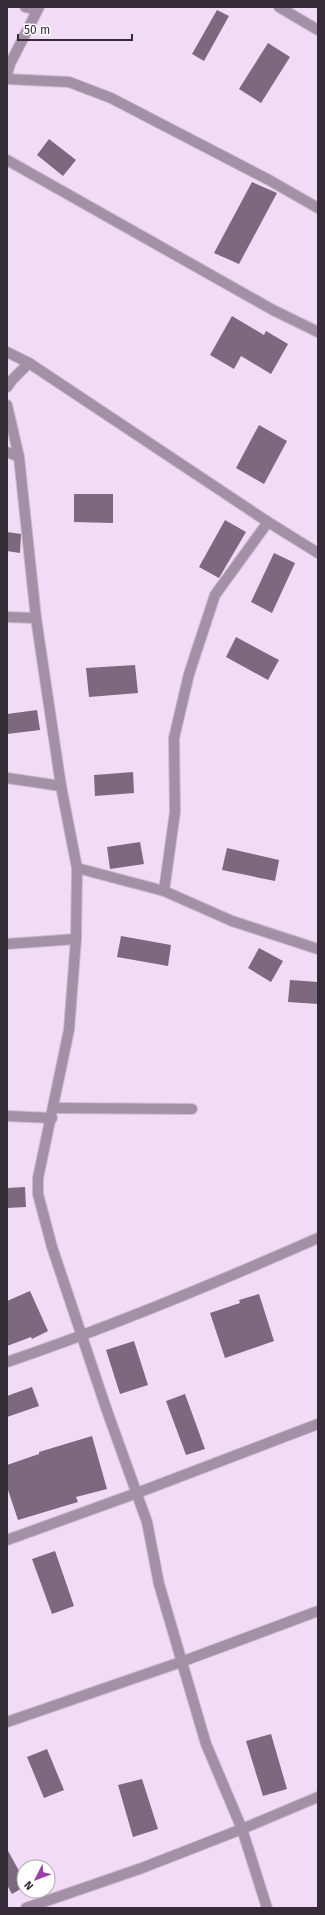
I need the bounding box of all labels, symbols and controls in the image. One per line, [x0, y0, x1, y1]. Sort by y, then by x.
scale bar [18, 16, 132, 42]
text: 50 m [24, 23, 50, 37]
north arrow [16, 1859, 56, 1899]
text: N [22, 1878, 36, 1892]

